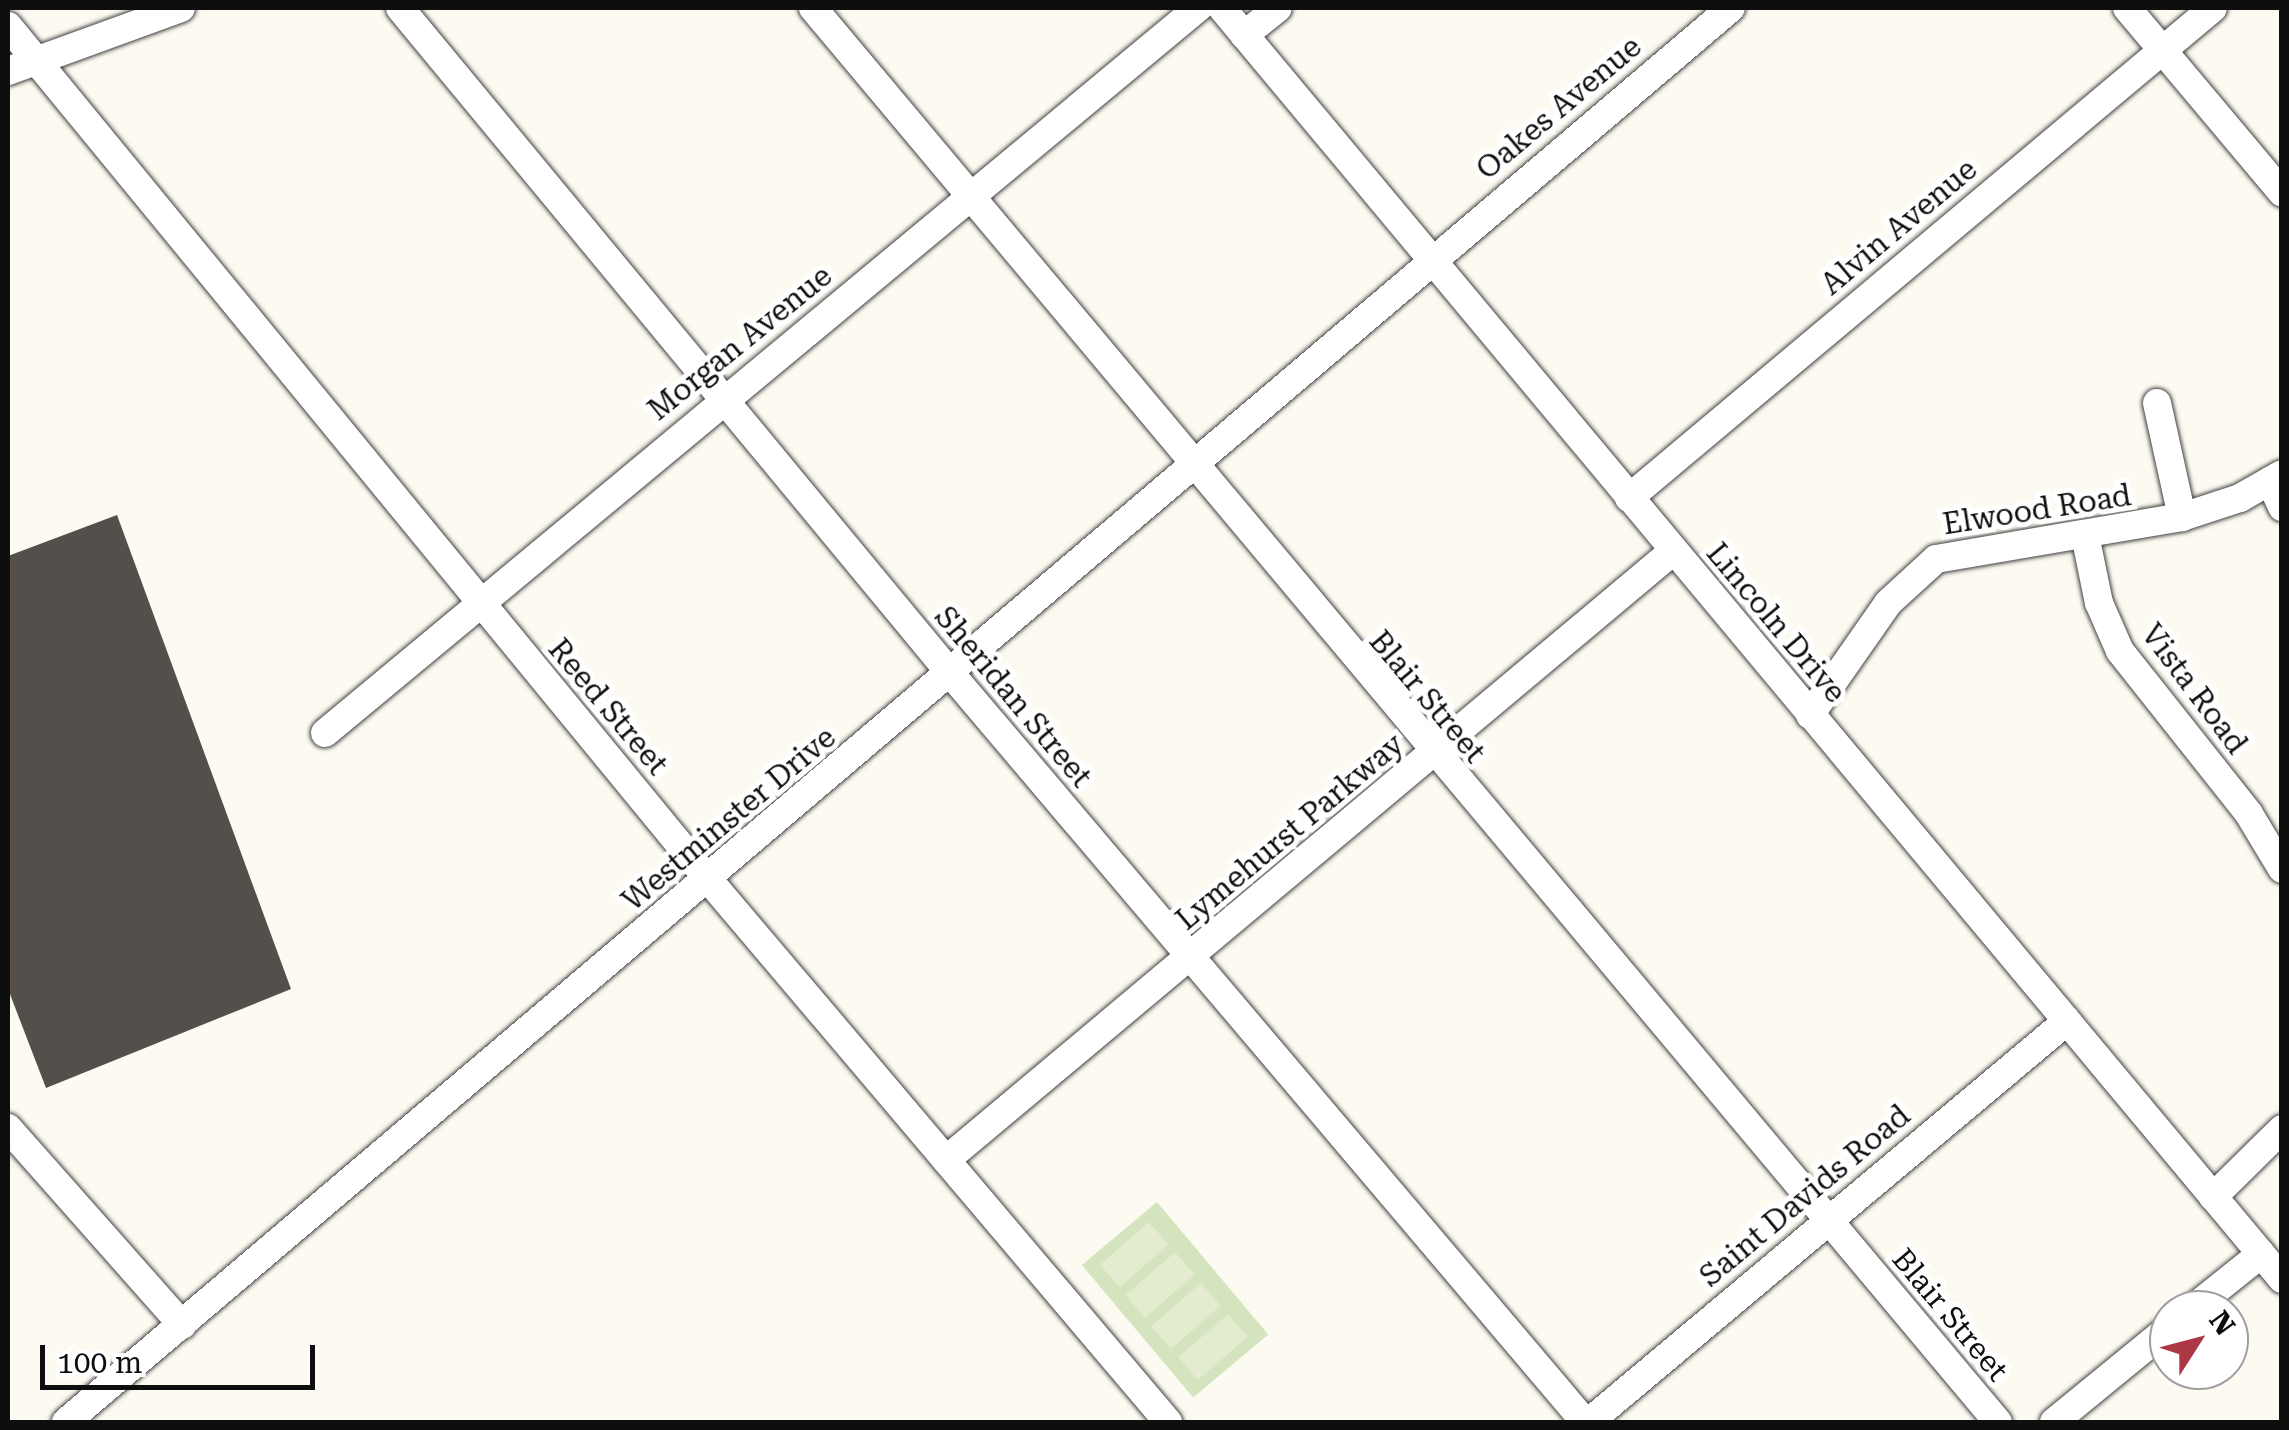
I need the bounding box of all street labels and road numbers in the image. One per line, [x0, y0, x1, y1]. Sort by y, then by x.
street label: Oakes Avenue [1469, 29, 1649, 187]
street label: Alvin Avenue [1814, 151, 1984, 303]
street label: Morgan Avenue [641, 258, 839, 428]
street label: Elwood Road [1940, 477, 2134, 543]
street label: Lincoln Drive [1699, 536, 1853, 710]
street label: Sheridan Street [927, 599, 1099, 795]
street label: Vista Road [2133, 617, 2255, 761]
street label: Blair Street [1361, 624, 1493, 770]
street label: Reed Street [541, 632, 675, 782]
street label: Westminster Drive [615, 719, 843, 919]
street label: Lymehurst Parkway [1169, 726, 1411, 938]
street label: Saint Davids Road [1693, 1098, 1917, 1294]
street label: Blair Street [1884, 1242, 2016, 1388]

